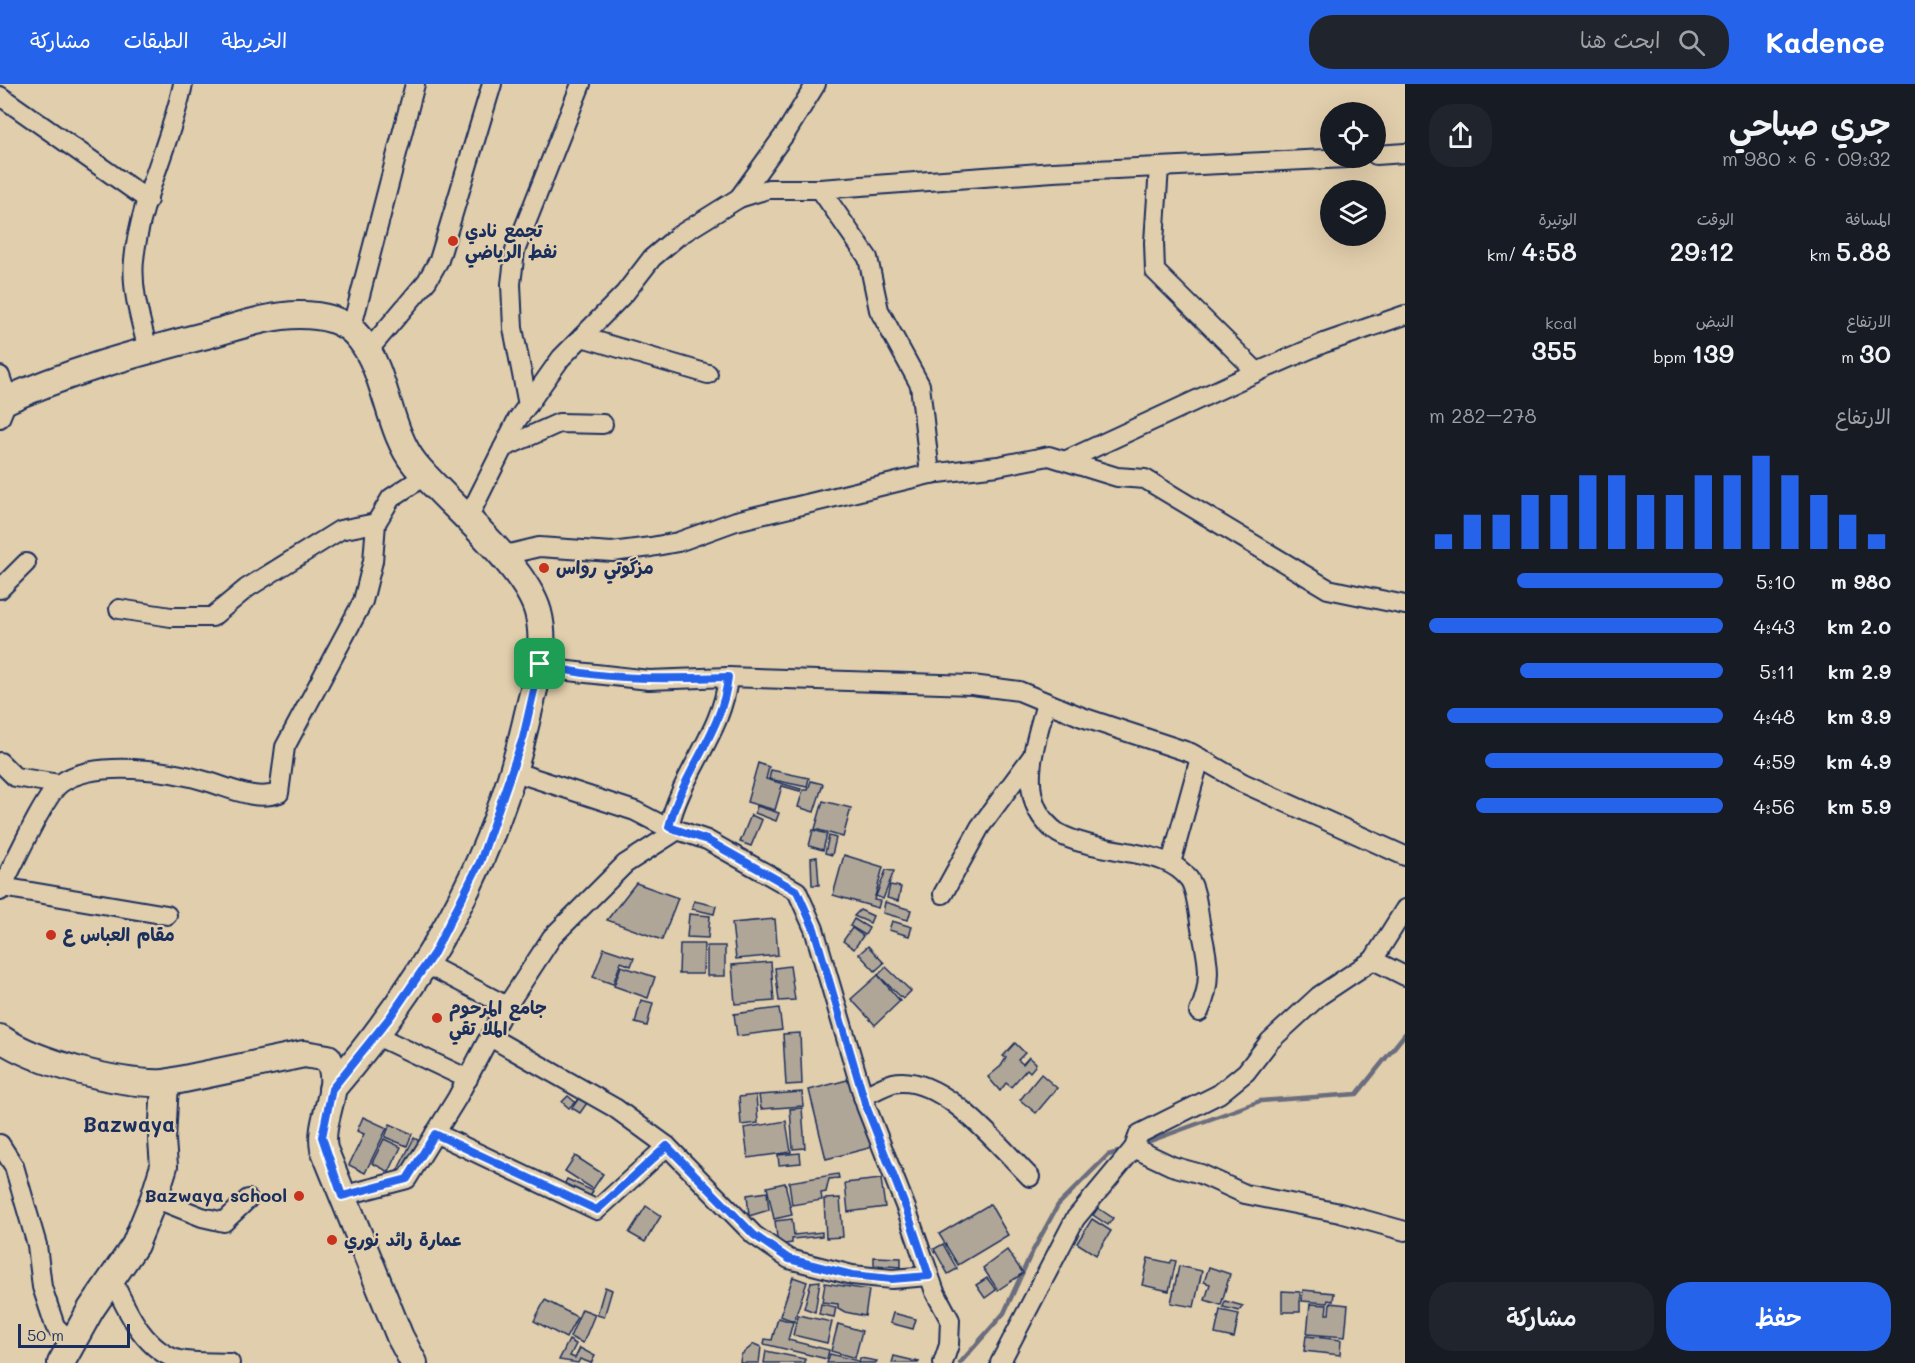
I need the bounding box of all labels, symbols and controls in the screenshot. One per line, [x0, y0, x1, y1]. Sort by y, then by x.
search box [1309, 15, 1729, 69]
text: Kadence [1765, 24, 1885, 60]
text: ابحث هنا [1580, 25, 1660, 54]
text: مشاركة [30, 26, 91, 53]
text: الطبقات [124, 26, 189, 53]
text: الخريطة [222, 26, 287, 53]
icon: search [1675, 26, 1708, 59]
text: جري صباحي [1729, 101, 1891, 144]
map controls [1320, 102, 1386, 246]
button: locate [1320, 102, 1386, 168]
button: share [1429, 104, 1492, 167]
text: 09:32 · 6 × 980 m [1722, 145, 1891, 171]
button: layers [1320, 180, 1386, 246]
text: الوتيرة [1538, 208, 1577, 229]
text: الوقت [1697, 208, 1734, 229]
text: المسافة [1845, 208, 1891, 229]
place label: تجمع نادي نفط الرياضي [465, 218, 557, 268]
marker: تجمع نادي نفط الرياضي [446, 234, 460, 248]
text: 4:58 [1522, 234, 1577, 268]
text: 29:12 [1670, 234, 1734, 268]
text: 5.88 [1836, 234, 1891, 268]
text: /km [1487, 244, 1522, 265]
text: km [1810, 244, 1836, 265]
text: النبض [1696, 310, 1734, 331]
text: الارتفاع [1846, 310, 1891, 331]
text: kcal [1545, 312, 1577, 333]
text: 355 [1531, 333, 1577, 367]
text: 139 [1691, 336, 1734, 370]
text: 30 [1859, 336, 1891, 370]
text: bpm [1653, 346, 1691, 367]
text: m [1841, 346, 1859, 367]
text: 278–282 m [1429, 402, 1537, 428]
text: الارتفاع [1835, 403, 1891, 429]
place label: مزگوتي رواس [556, 555, 654, 584]
marker: مزگوتي رواس [537, 561, 551, 575]
text: 5:10 [1756, 568, 1795, 594]
text: 980 m [1831, 568, 1891, 594]
text: 4:43 [1754, 613, 1795, 639]
text: 2.0 km [1827, 613, 1891, 639]
pin [514, 638, 565, 689]
icon: arrive [523, 647, 556, 680]
text: 5:11 [1759, 658, 1795, 684]
text: 2.9 km [1828, 658, 1891, 684]
text: 4:48 [1753, 703, 1795, 729]
text: 3.9 km [1827, 703, 1891, 729]
text: 4:59 [1754, 748, 1795, 774]
text: 4.9 km [1826, 748, 1891, 774]
text: 4:56 [1753, 793, 1795, 819]
text: 5.9 km [1827, 793, 1891, 819]
place label: مقام العباس ع [63, 922, 175, 949]
marker: مقام العباس ع [44, 928, 58, 942]
place label: جامع المرحوم الملا تقي [449, 995, 547, 1045]
marker: جامع المرحوم الملا تقي [430, 1011, 444, 1025]
district label: Bazwaya [83, 1110, 175, 1138]
place label: Bazwaya school [144, 1183, 287, 1207]
marker: Bazwaya school [292, 1189, 306, 1203]
place label: عمارة رائد نوري [344, 1227, 463, 1254]
marker: عمارة رائد نوري [325, 1233, 339, 1247]
button: مشاركة [1429, 1282, 1654, 1351]
button: حفظ [1666, 1282, 1891, 1351]
scale bar [18, 1321, 130, 1348]
text: 50 m [27, 1324, 64, 1345]

